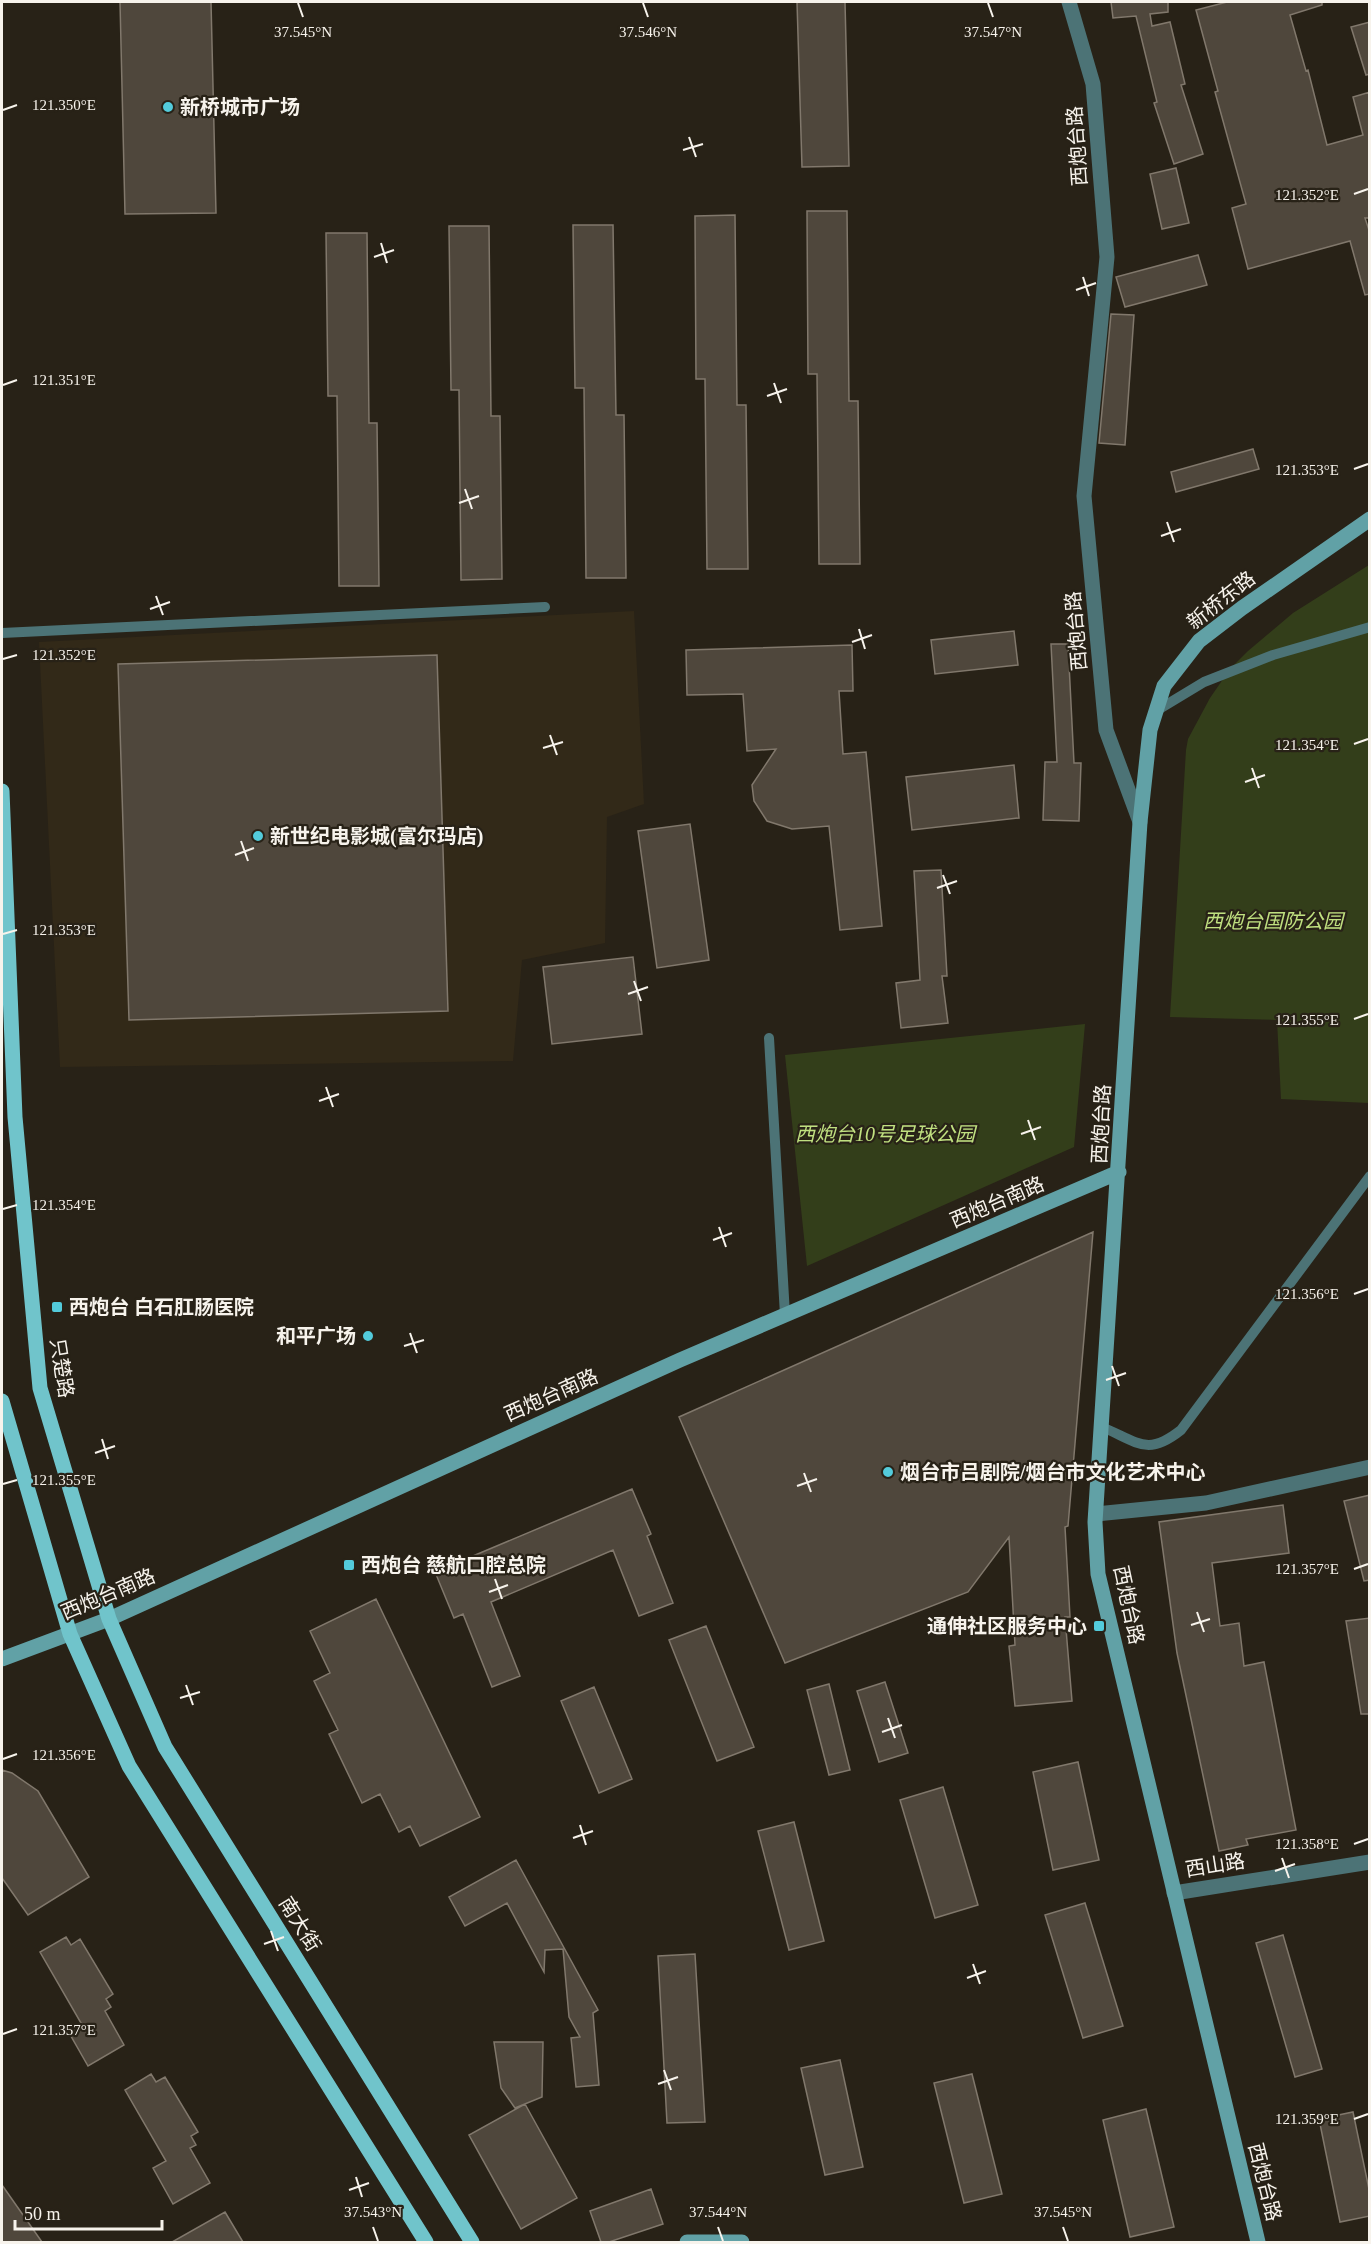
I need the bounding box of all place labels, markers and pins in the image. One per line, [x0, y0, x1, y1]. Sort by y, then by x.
place label: 新桥城市广场 [180, 96, 300, 118]
marker: 新桥城市广场 [161, 100, 175, 114]
place label: 新世纪电影城(富尔玛店) [270, 825, 483, 848]
marker: 新世纪电影城(富尔玛店) [251, 829, 265, 843]
place label: 西炮台 白石肛肠医院 [69, 1296, 254, 1318]
marker: 西炮台 白石肛肠医院 [50, 1300, 64, 1314]
place label: 和平广场 [276, 1325, 356, 1347]
marker: 和平广场 [361, 1329, 375, 1343]
place label: 烟台市吕剧院/烟台市文化艺术中心 [900, 1461, 1206, 1483]
marker: 烟台市吕剧院/烟台市文化艺术中心 [881, 1465, 895, 1479]
place label: 西炮台 慈航口腔总院 [361, 1554, 546, 1576]
marker: 西炮台 慈航口腔总院 [342, 1558, 356, 1572]
place label: 通伸社区服务中心 [927, 1615, 1087, 1637]
marker: 通伸社区服务中心 [1092, 1619, 1106, 1633]

